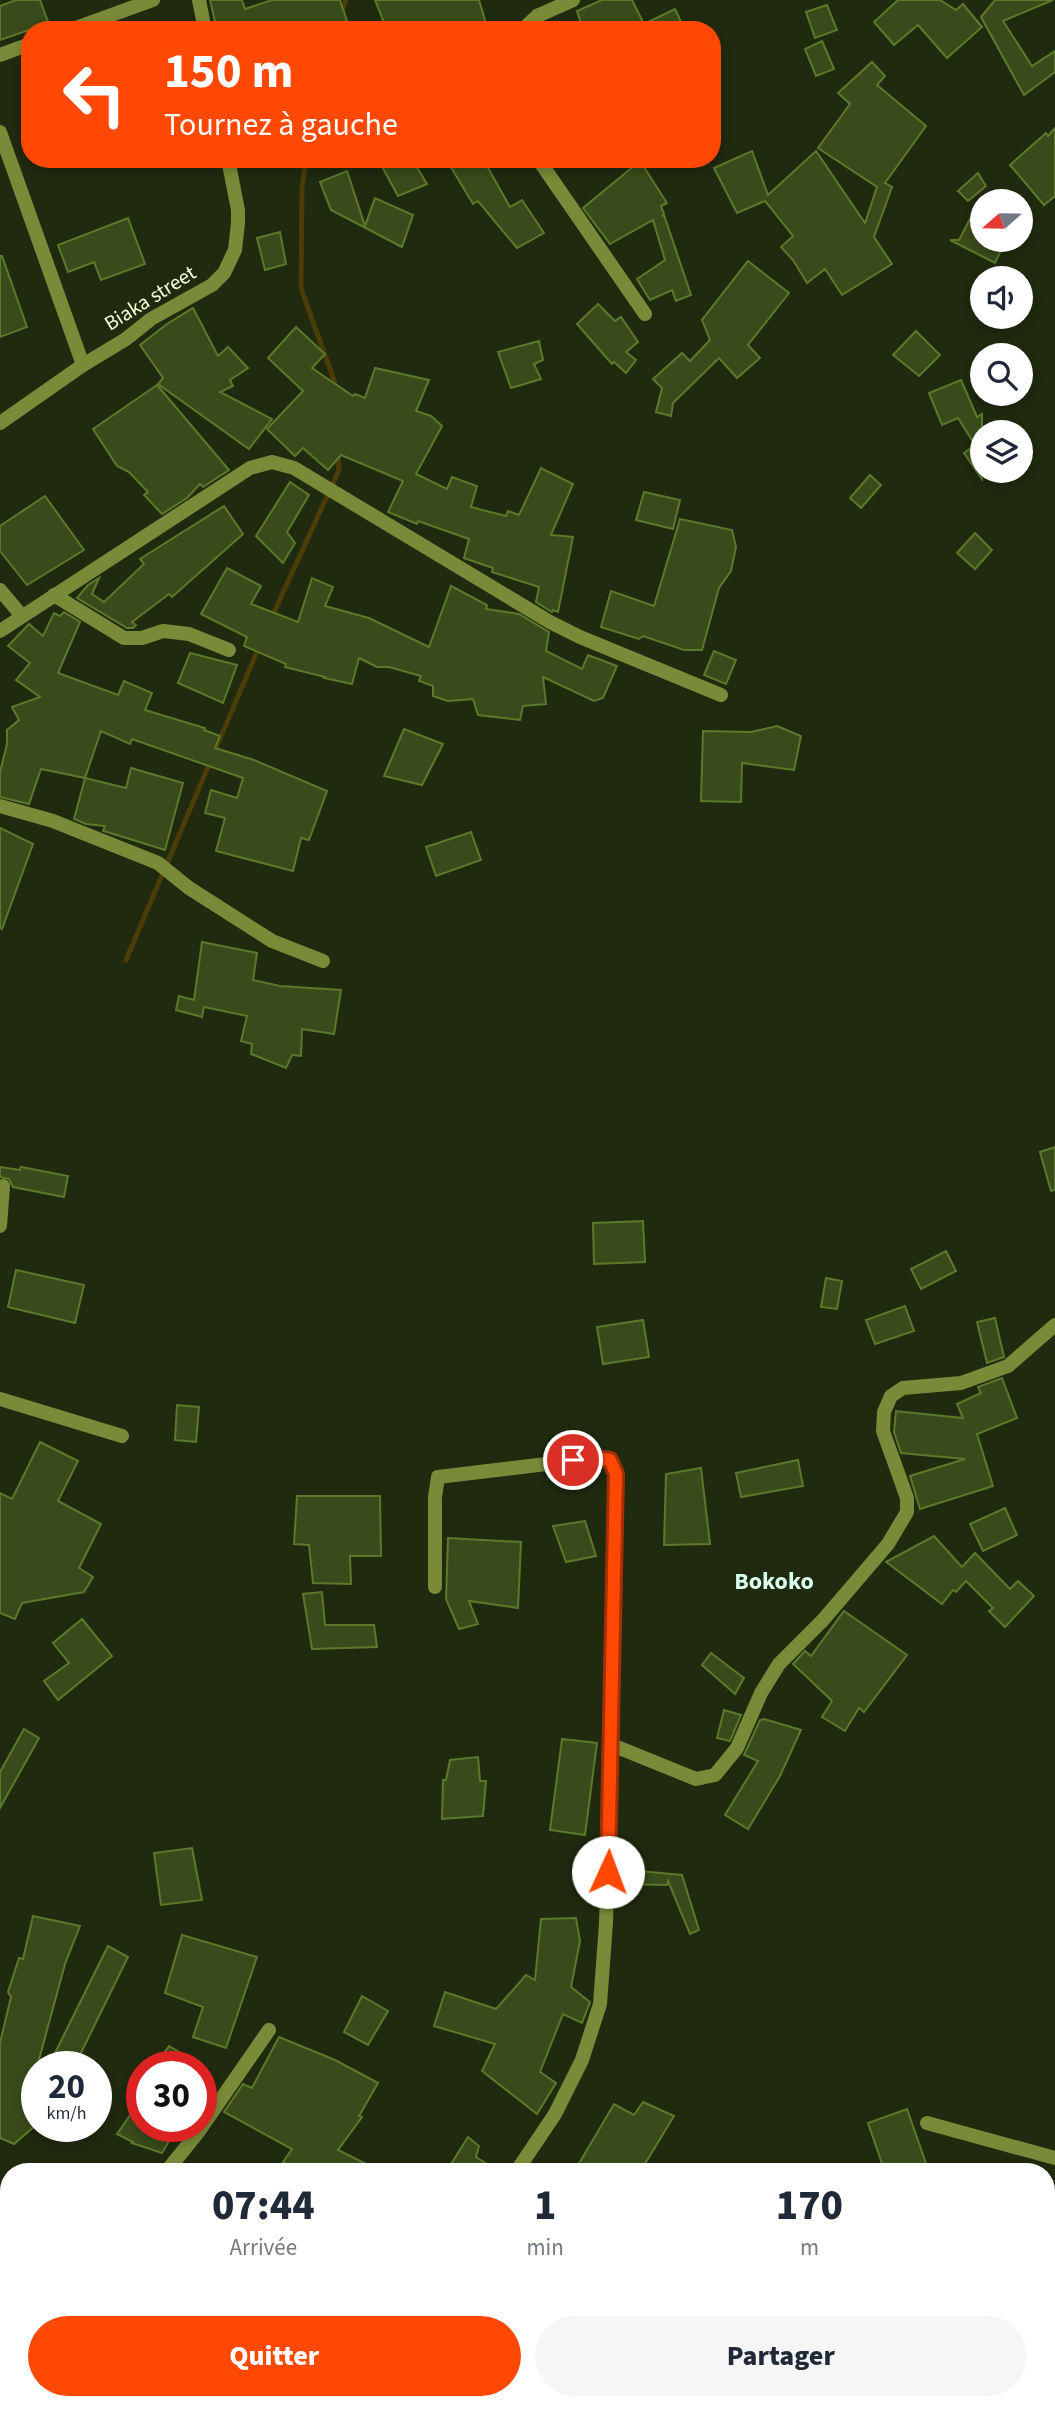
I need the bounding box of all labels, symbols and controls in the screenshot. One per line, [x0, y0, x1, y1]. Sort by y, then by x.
text: 150 m [164, 37, 293, 107]
icon: left [49, 49, 140, 140]
text: Tournez à gauche [164, 102, 398, 148]
north arrow [970, 189, 1032, 252]
map controls [970, 189, 1033, 483]
street label: Biaka street [98, 258, 202, 338]
button: sound [970, 266, 1033, 329]
button: search [970, 343, 1033, 406]
button: layers [970, 420, 1033, 483]
pin [543, 1430, 603, 1490]
icon: arrive [554, 1441, 592, 1479]
district label: Bokoko [734, 1564, 814, 1599]
position arrow [571, 1835, 645, 1909]
speed limit sign: 30 [126, 2051, 217, 2142]
text: 20 [48, 2062, 85, 2112]
text: km/h [47, 2101, 86, 2126]
text: 07:44 [212, 2176, 315, 2236]
text: 1 [534, 2176, 556, 2236]
text: 170 [776, 2176, 843, 2236]
text: Arrivée [229, 2231, 297, 2264]
text: min [527, 2231, 564, 2264]
text: m [800, 2231, 819, 2264]
button: Quitter [28, 2316, 521, 2396]
button: Partager [535, 2316, 1027, 2396]

